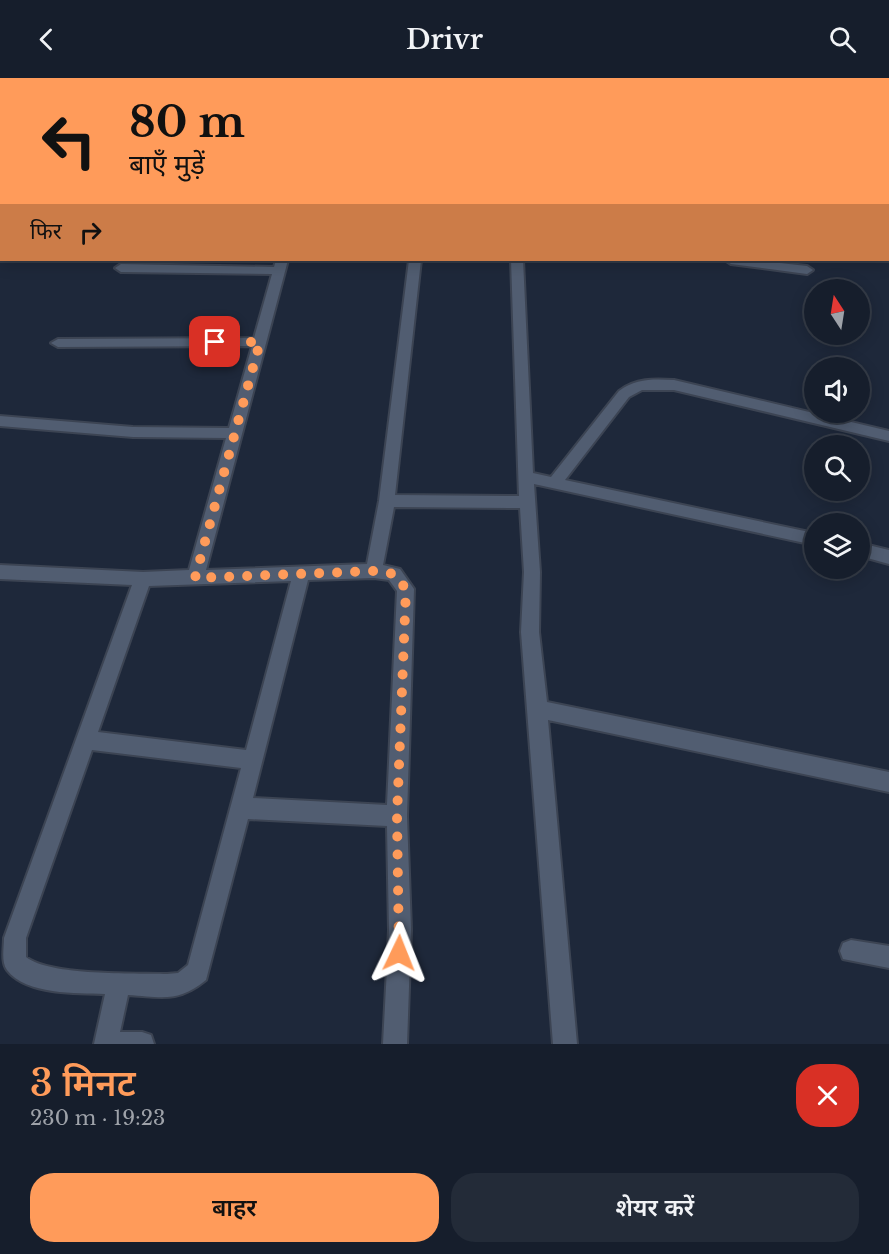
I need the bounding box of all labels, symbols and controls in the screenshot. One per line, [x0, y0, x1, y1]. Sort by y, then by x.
icon: back [30, 23, 63, 56]
text: Drivr [406, 23, 483, 56]
icon: search [826, 23, 859, 56]
text: 80 m [129, 96, 245, 148]
icon: left [30, 102, 108, 180]
text: बाएँ मुड़ें [129, 148, 205, 181]
icon: right [74, 216, 107, 249]
text: फिर [30, 218, 62, 245]
north arrow [804, 279, 870, 345]
map controls [804, 279, 870, 579]
pin [189, 316, 240, 367]
icon: arrive [198, 325, 231, 358]
button: sound [804, 357, 870, 423]
button: search [804, 435, 870, 501]
button: layers [804, 513, 870, 579]
position arrow [367, 921, 431, 985]
text: 3 मिनट [30, 1061, 136, 1106]
button: close [796, 1064, 859, 1127]
text: 230 m · 19:23 [30, 1106, 165, 1130]
button: बाहर [30, 1173, 439, 1242]
button: शेयर करें [451, 1173, 859, 1242]

